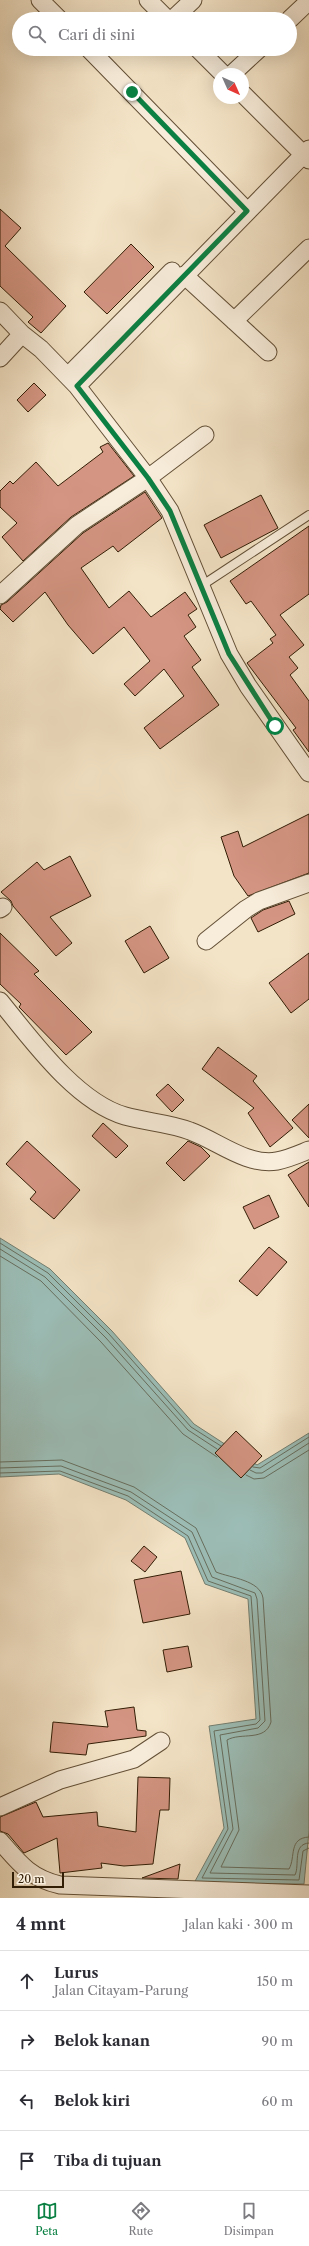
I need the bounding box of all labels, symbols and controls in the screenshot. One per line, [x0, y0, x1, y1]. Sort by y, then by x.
search box [12, 12, 297, 56]
icon: search [26, 23, 48, 45]
text: Cari di sini [58, 25, 135, 44]
north arrow [213, 68, 249, 104]
route end [123, 83, 141, 101]
route start [266, 717, 284, 735]
scale bar [12, 1870, 64, 1889]
text: 20 m [18, 1872, 44, 1886]
text: 4 mnt [16, 1914, 66, 1934]
text: Jalan kaki · 300 m [184, 1916, 293, 1932]
text: Lurus [54, 1963, 99, 1982]
icon: ahead [16, 1970, 38, 1992]
text: 150 m [257, 1973, 293, 1989]
text: Jalan Citayam-Parung [54, 1982, 188, 1998]
icon: right [16, 2030, 38, 2052]
text: Belok kanan [54, 2031, 150, 2050]
text: 90 m [262, 2033, 293, 2049]
icon: left [16, 2090, 38, 2112]
text: Belok kiri [54, 2091, 130, 2110]
text: 60 m [262, 2093, 293, 2109]
icon: arrive [16, 2150, 38, 2172]
text: Tiba di tujuan [54, 2151, 162, 2170]
tab: Peta [35, 2200, 58, 2238]
tab: Rute [128, 2200, 153, 2238]
tab: Disimpan [224, 2200, 274, 2238]

